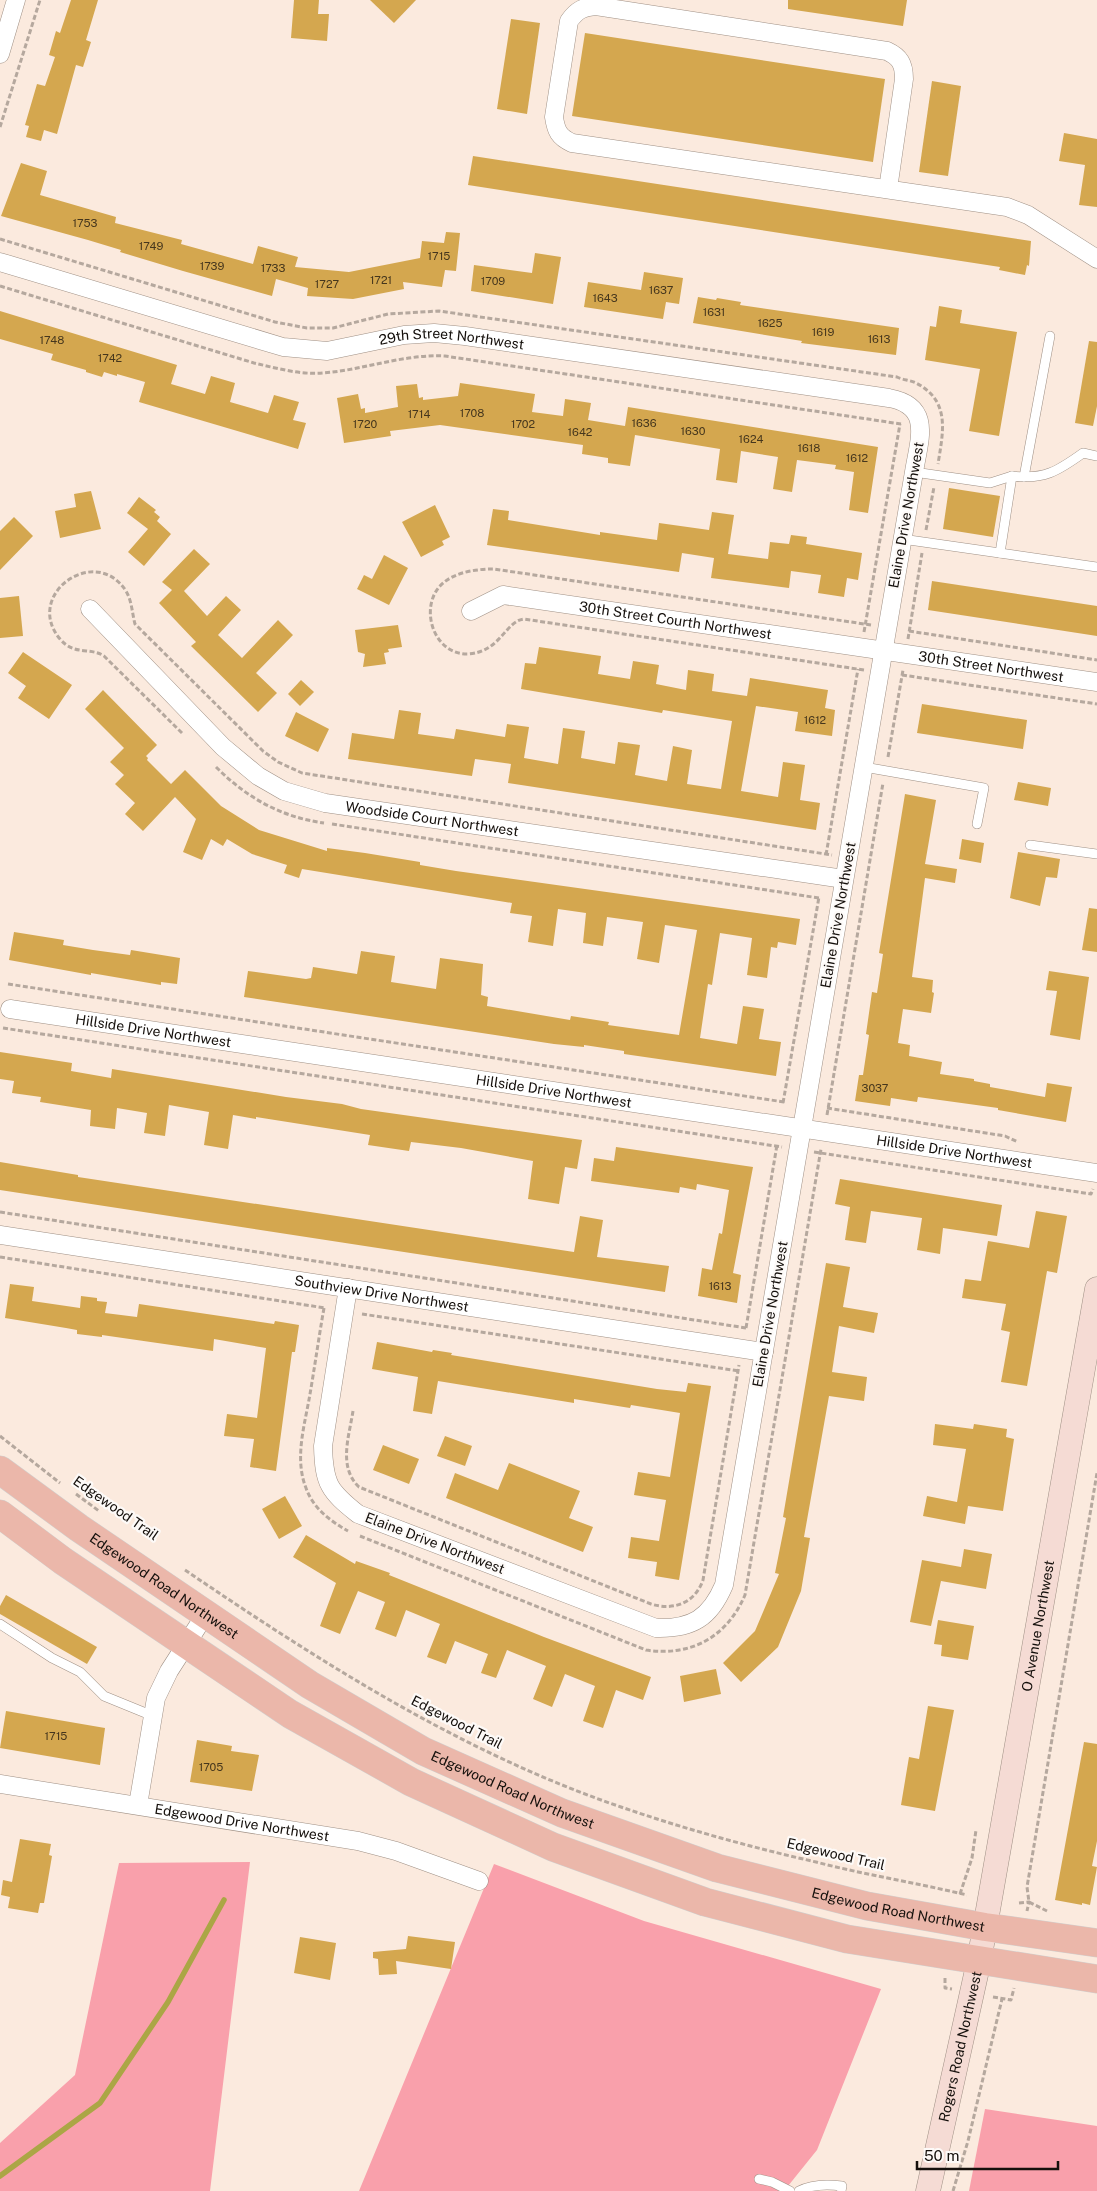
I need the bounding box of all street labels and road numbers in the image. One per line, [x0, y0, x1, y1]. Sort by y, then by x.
street label: 29th Street Northwest [377, 325, 525, 353]
street label: Elaine Drive Northwest [885, 441, 927, 589]
street label: 30th Street Courth Northwest [578, 598, 773, 642]
street label: 30th Street Northwest [917, 648, 1065, 685]
street label: Woodside Court Northwest [344, 798, 520, 839]
street label: Elaine Drive Northwest [817, 841, 859, 989]
street label: Hillside Drive Northwest [74, 1011, 232, 1050]
street label: Hillside Drive Northwest [475, 1071, 633, 1111]
street label: Hillside Drive Northwest [875, 1132, 1033, 1171]
street label: Elaine Drive Northwest [749, 1240, 791, 1388]
street label: Southview Drive Northwest [293, 1272, 470, 1315]
street label: Edgewood Trail [70, 1473, 162, 1543]
street label: Elaine Drive Northwest [363, 1509, 507, 1577]
street label: Edgewood Road Northwest [87, 1530, 242, 1642]
street label: O Avenue Northwest [1018, 1559, 1057, 1693]
street label: Edgewood Trail [409, 1692, 505, 1752]
street label: Edgewood Road Northwest [429, 1748, 597, 1832]
street label: Edgewood Drive Northwest [154, 1801, 330, 1844]
street label: Edgewood Trail [785, 1835, 887, 1873]
street label: Edgewood Road Northwest [810, 1884, 986, 1935]
street label: Rogers Road Northwest [936, 1970, 985, 2123]

